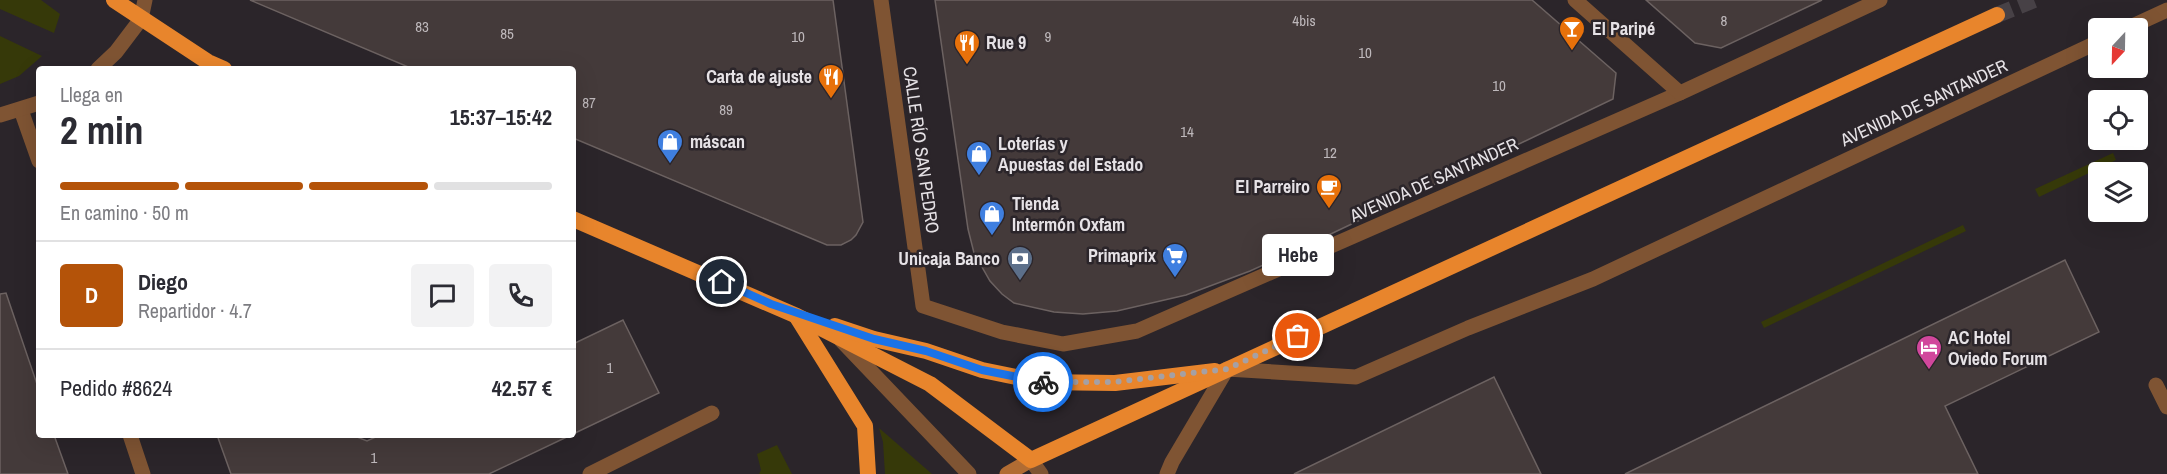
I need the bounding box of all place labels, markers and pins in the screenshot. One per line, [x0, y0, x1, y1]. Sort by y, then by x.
bar icon: El Paripé [1557, 14, 1587, 52]
place label: El Paripé [1592, 16, 1655, 41]
restaurant icon: Rue 9 [952, 28, 982, 66]
place label: Rue 9 [986, 30, 1026, 55]
restaurant icon: Carta de ajuste [816, 62, 846, 100]
place label: Carta de ajuste [706, 64, 812, 89]
shop icon: máscan [655, 127, 685, 165]
place label: máscan [690, 129, 745, 154]
place label: Loterías y Apuestas del Estado [998, 131, 1143, 177]
shop icon: Loterías y Apuestas del Estado [964, 139, 994, 177]
cafe icon: El Parreiro [1314, 172, 1344, 210]
place label: El Parreiro [1235, 174, 1310, 199]
place label: Tienda Intermón Oxfam [1012, 191, 1125, 237]
shop icon: Tienda Intermón Oxfam [977, 199, 1007, 237]
callout: Hebe [1262, 234, 1334, 276]
supermarket icon: Primaprix [1160, 241, 1190, 279]
place label: Primaprix [1088, 243, 1157, 268]
bank icon: Unicaja Banco [1005, 244, 1035, 282]
place label: Unicaja Banco [898, 246, 1000, 271]
pin [696, 256, 747, 307]
pin [1272, 310, 1323, 361]
place label: AC Hotel Oviedo Forum [1948, 325, 2047, 371]
hotel icon: AC Hotel Oviedo Forum [1914, 333, 1944, 371]

